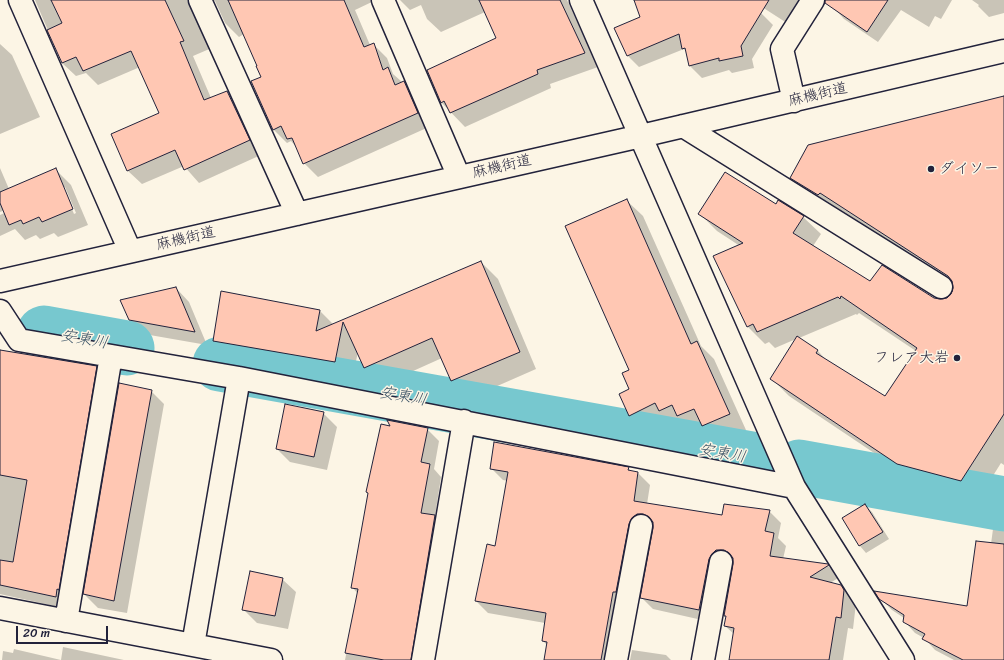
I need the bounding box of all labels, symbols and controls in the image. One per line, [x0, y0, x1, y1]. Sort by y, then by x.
street label: 麻機街道 [787, 79, 849, 111]
street label: 麻機街道 [471, 151, 533, 183]
place label: ダイソー [939, 160, 999, 178]
marker: ダイソー [926, 164, 936, 174]
street label: 麻機街道 [155, 223, 217, 255]
water label: 安東川 [59, 326, 109, 354]
place label: フレア大岩 [874, 349, 949, 367]
marker: フレア大岩 [952, 353, 962, 363]
water label: 安東川 [378, 383, 428, 411]
water label: 安東川 [697, 440, 747, 468]
scale bar [18, 618, 110, 644]
text: 20 m [23, 622, 50, 644]

